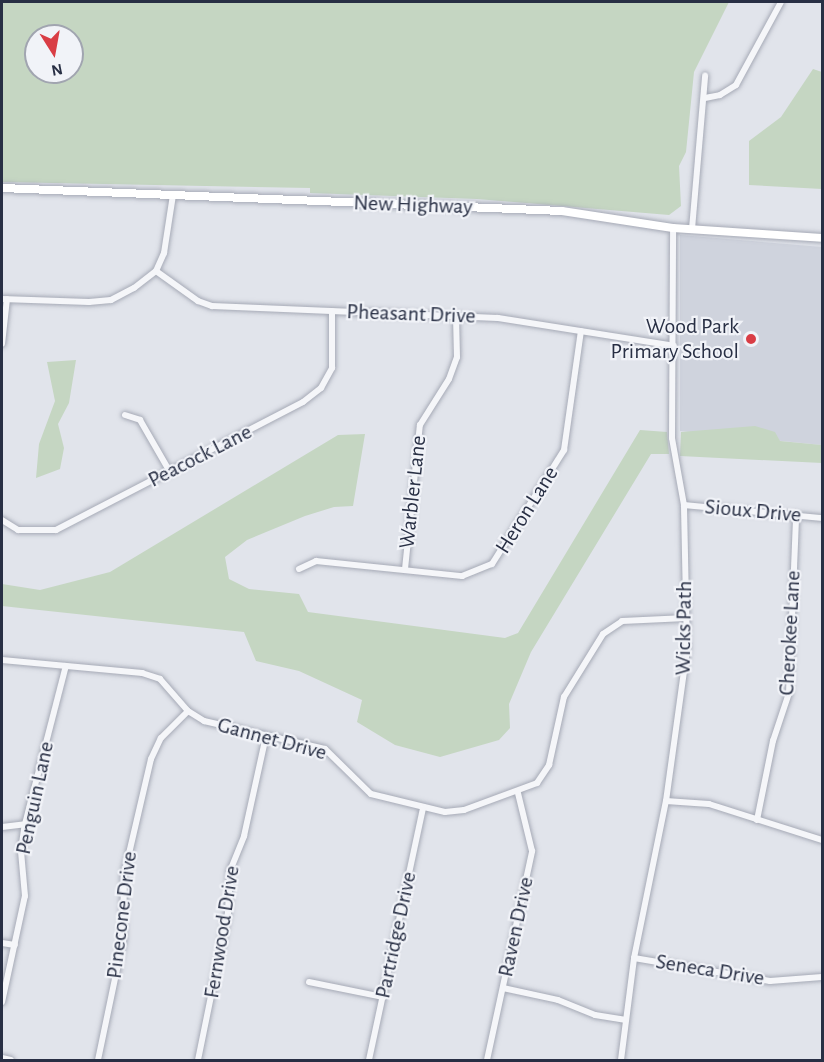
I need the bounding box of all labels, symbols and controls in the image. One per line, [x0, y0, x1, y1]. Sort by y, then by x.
north arrow [24, 24, 84, 84]
text: N [50, 61, 64, 79]
street label: New Highway [353, 190, 473, 220]
street label: Pheasant Drive [346, 299, 476, 329]
place label: Wood Park Primary School [611, 313, 739, 364]
marker: Wood Park Primary School [744, 332, 758, 346]
street label: Peacock Lane [144, 419, 256, 493]
street label: Warbler Lane [394, 434, 432, 550]
street label: Heron Lane [490, 461, 564, 559]
street label: Sioux Drive [704, 494, 802, 528]
street label: Cherokee Lane [774, 570, 806, 696]
street label: Wicks Path [670, 580, 698, 676]
street label: Gannet Drive [215, 712, 329, 766]
street label: Penguin Lane [10, 739, 60, 857]
street label: Pinecone Drive [101, 850, 143, 980]
street label: Fernwood Drive [198, 864, 246, 1000]
street label: Partridge Drive [370, 869, 422, 1001]
street label: Raven Drive [493, 875, 539, 979]
street label: Seneca Drive [654, 948, 766, 992]

